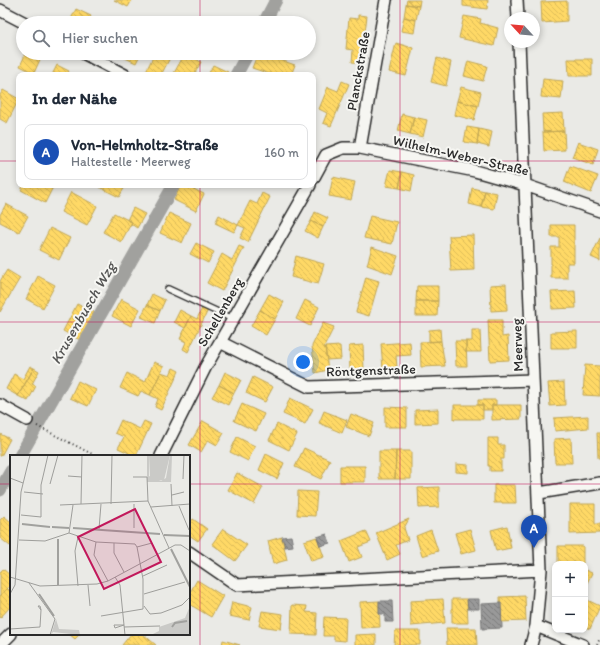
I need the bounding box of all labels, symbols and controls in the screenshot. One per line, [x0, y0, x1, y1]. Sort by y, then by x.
north arrow [504, 12, 540, 48]
search box [16, 16, 316, 60]
icon: search [30, 27, 52, 49]
text: Hier suchen [62, 29, 138, 47]
street label: Planckstraße [343, 30, 374, 112]
text: In der Nähe [32, 88, 117, 108]
street label: Wilhelm-Weber-Straße [391, 132, 531, 179]
text: Von-Helmholtz-Straße [71, 136, 218, 154]
text: A [42, 145, 50, 160]
text: 160 m [264, 145, 299, 160]
text: Haltestelle · Meerweg [71, 154, 191, 169]
water label: Krusenbusch Wzg [47, 257, 121, 367]
street label: Schellenberg [194, 274, 247, 350]
street label: Meerweg [508, 317, 527, 372]
your location [293, 352, 313, 372]
street label: Röntgenstraße [326, 360, 416, 381]
inset map [10, 455, 190, 635]
pin: A [521, 515, 547, 548]
map controls [552, 561, 588, 633]
button: + [552, 561, 588, 597]
button: − [552, 597, 588, 633]

